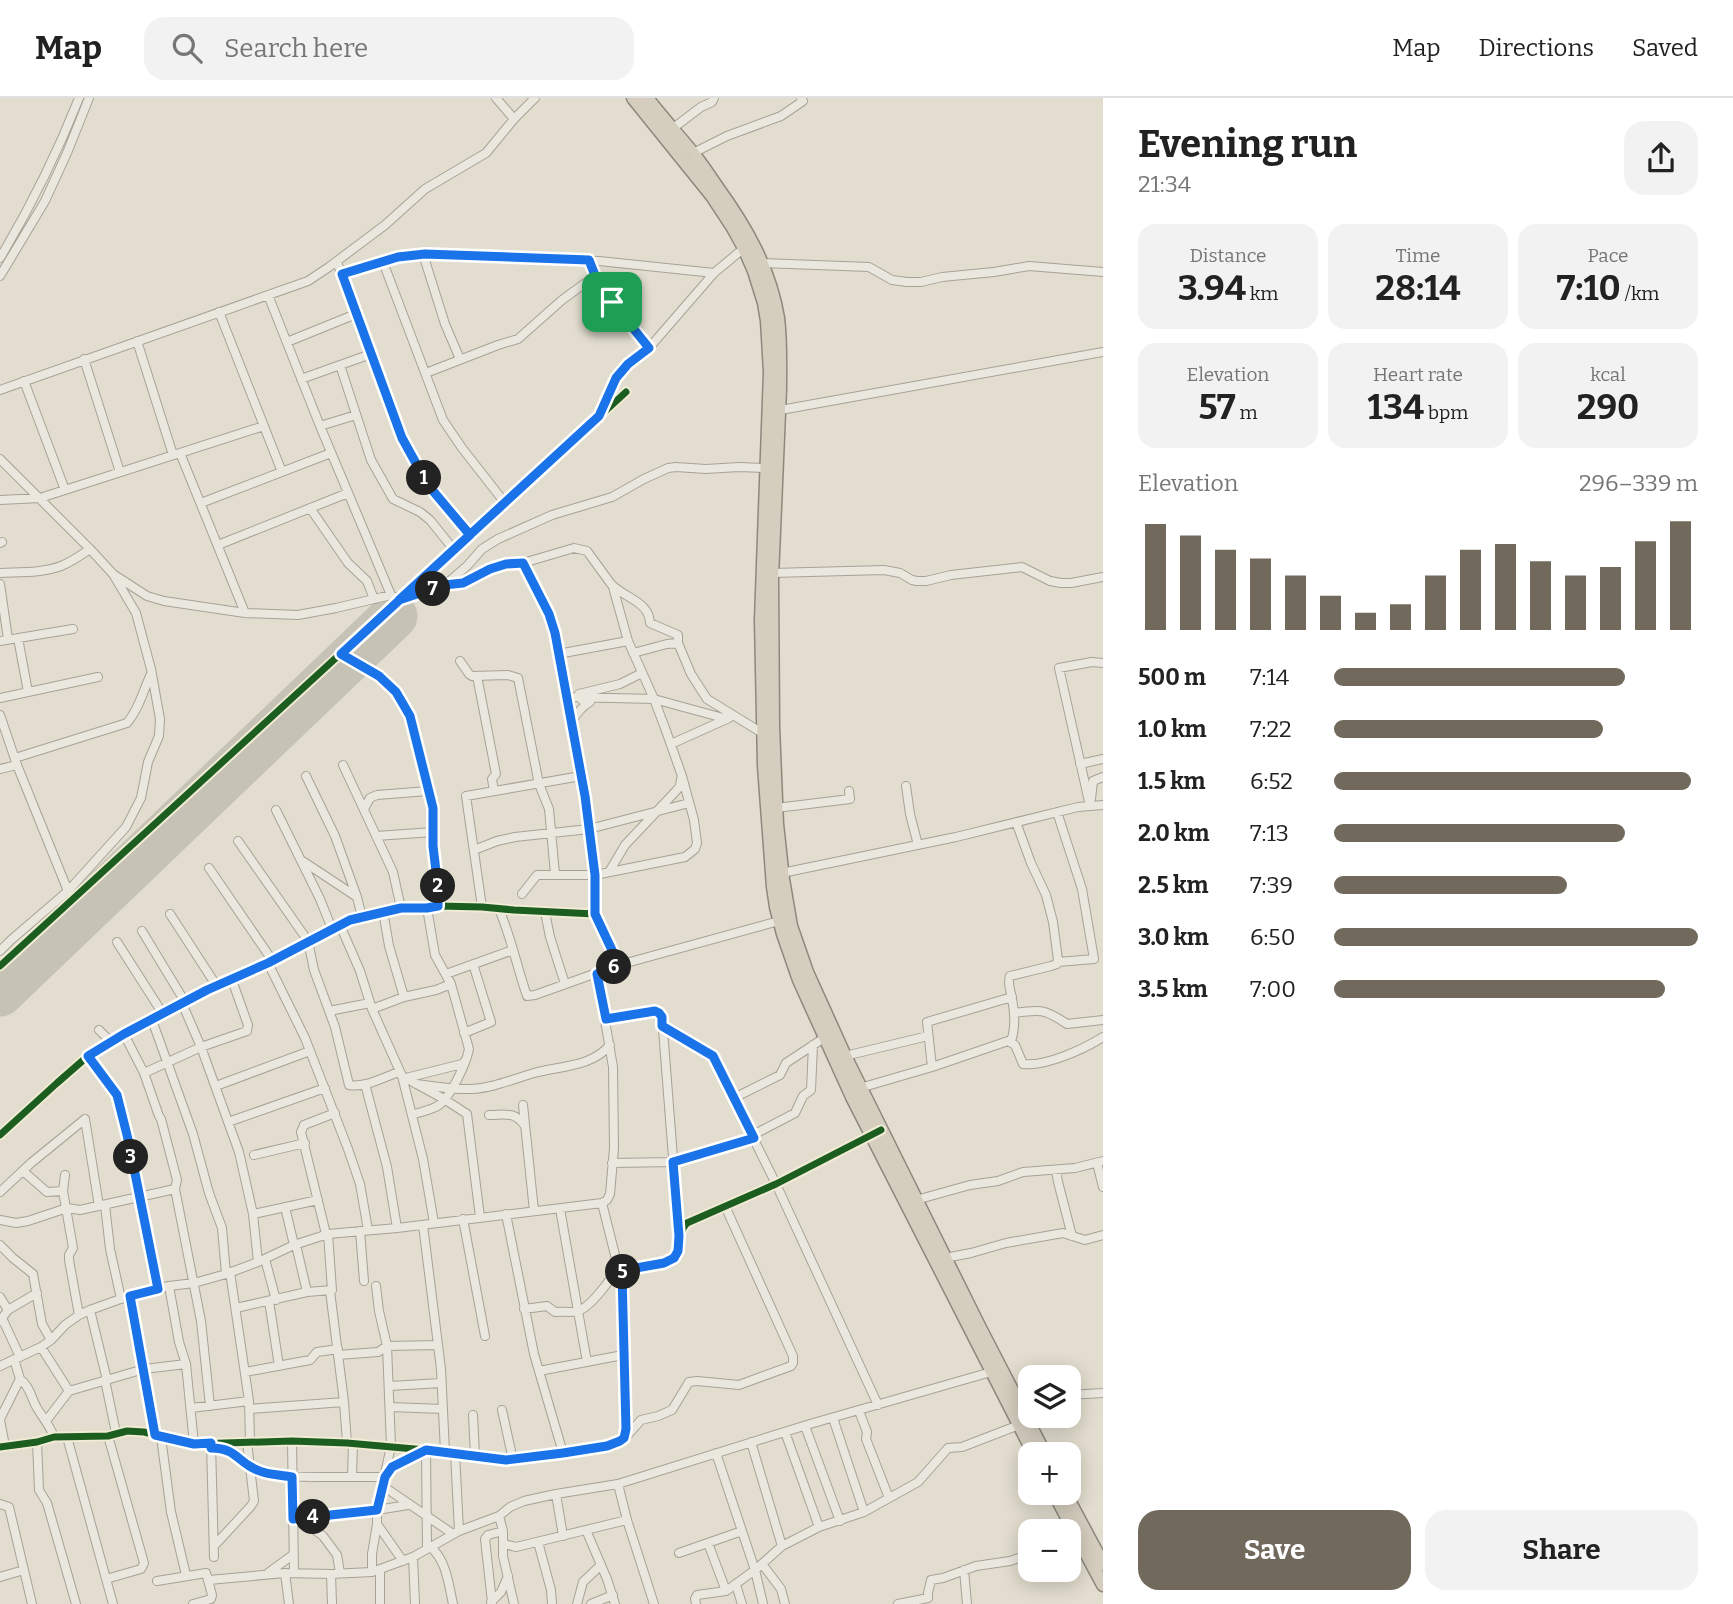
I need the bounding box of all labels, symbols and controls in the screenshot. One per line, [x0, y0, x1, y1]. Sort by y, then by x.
search box [144, 17, 634, 80]
text: Map [35, 28, 102, 68]
icon: search [168, 29, 206, 67]
text: Search here [224, 33, 368, 64]
text: Map [1392, 34, 1441, 62]
text: Directions [1479, 34, 1594, 62]
text: Saved [1632, 34, 1698, 62]
text: Evening run [1138, 121, 1357, 167]
button: share [1624, 121, 1698, 195]
text: 21:34 [1138, 170, 1191, 198]
text: Distance [1190, 244, 1266, 267]
text: Time [1396, 244, 1440, 267]
text: Pace [1587, 244, 1629, 267]
text: 3.94 [1178, 267, 1246, 309]
text: 28:14 [1375, 267, 1461, 309]
text: 7:10 [1557, 267, 1621, 309]
pin [582, 272, 642, 332]
text: km [1246, 282, 1278, 305]
text: /km [1621, 282, 1659, 305]
icon: arrive [593, 283, 631, 321]
text: Elevation [1187, 363, 1269, 386]
text: Heart rate [1373, 363, 1463, 386]
text: kcal [1590, 363, 1626, 386]
text: 57 [1198, 386, 1236, 428]
text: 134 [1368, 386, 1424, 428]
text: 290 [1577, 386, 1639, 428]
text: m [1236, 401, 1258, 424]
text: bpm [1424, 401, 1468, 424]
pin: 1 [406, 460, 442, 496]
text: 1 [419, 466, 428, 489]
text: Elevation [1138, 469, 1238, 497]
text: 296–339 m [1579, 469, 1698, 497]
pin: 7 [416, 572, 450, 606]
text: 7 [427, 577, 438, 600]
text: 500 m [1138, 663, 1206, 691]
text: 7:14 [1250, 663, 1289, 691]
text: 1.0 km [1138, 715, 1207, 743]
text: 7:22 [1250, 715, 1291, 743]
text: 1.5 km [1138, 767, 1205, 795]
text: 6:52 [1250, 767, 1293, 795]
text: 2.0 km [1138, 819, 1209, 847]
text: 7:13 [1250, 819, 1289, 847]
pin: 2 [420, 868, 456, 904]
text: 2.5 km [1138, 871, 1208, 899]
text: 7:39 [1250, 871, 1293, 899]
text: 2 [432, 874, 443, 897]
text: 3.0 km [1138, 923, 1209, 951]
text: 6:50 [1250, 923, 1295, 951]
pin: 6 [596, 950, 632, 984]
text: 6 [608, 955, 619, 978]
text: 3.5 km [1138, 975, 1208, 1003]
text: 7:00 [1250, 975, 1296, 1003]
pin: 3 [114, 1140, 148, 1174]
text: 3 [125, 1145, 136, 1168]
pin: 5 [606, 1254, 640, 1290]
text: 5 [617, 1260, 628, 1283]
map controls [1018, 1365, 1081, 1582]
button: layers [1018, 1365, 1081, 1428]
button: + [1018, 1442, 1081, 1505]
pin: 4 [296, 1500, 330, 1534]
text: 4 [307, 1505, 318, 1528]
button: Save [1138, 1510, 1411, 1590]
button: Share [1425, 1510, 1698, 1590]
button: − [1018, 1519, 1081, 1582]

